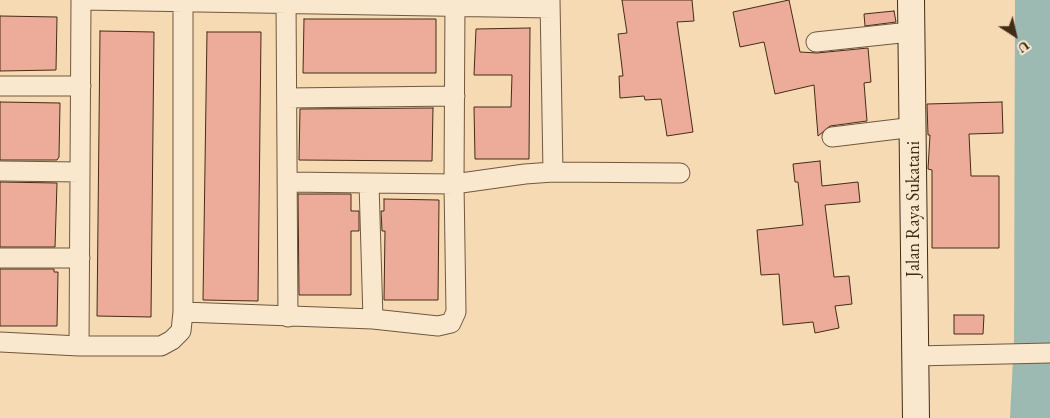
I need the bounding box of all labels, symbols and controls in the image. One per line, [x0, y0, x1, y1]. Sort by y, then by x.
north arrow [990, 10, 1040, 60]
text: U [1014, 37, 1033, 58]
street label: Jalan Raya Sukatani [903, 141, 925, 277]

